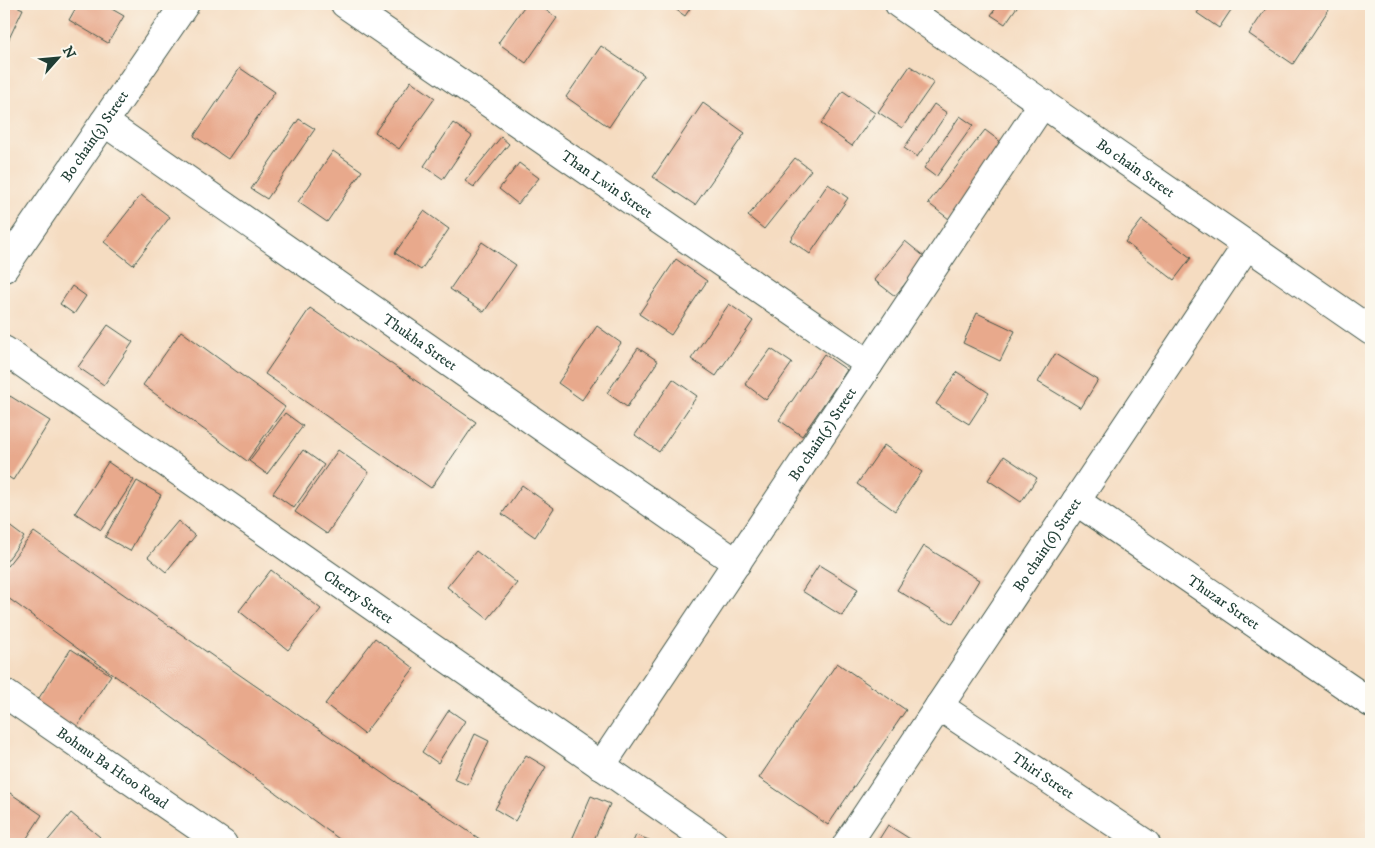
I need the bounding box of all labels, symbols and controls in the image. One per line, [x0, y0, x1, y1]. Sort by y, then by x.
north arrow [32, 32, 82, 82]
text: N [58, 43, 80, 62]
street label: Bo chain(3) Street [57, 87, 133, 186]
street label: Bo chain Street [1093, 135, 1179, 202]
street label: Than Lwin Street [557, 146, 657, 223]
street label: Thukha Street [379, 310, 461, 375]
street label: Bo chain(5) Street [785, 384, 861, 485]
street label: Bo chain(6) Street [1009, 494, 1086, 596]
street label: Cherry Street [320, 566, 397, 628]
street label: Thuzar Street [1184, 571, 1263, 634]
street label: Bohmu Ba Htoo Road [53, 723, 172, 814]
street label: Thiri Street [1008, 748, 1078, 804]

